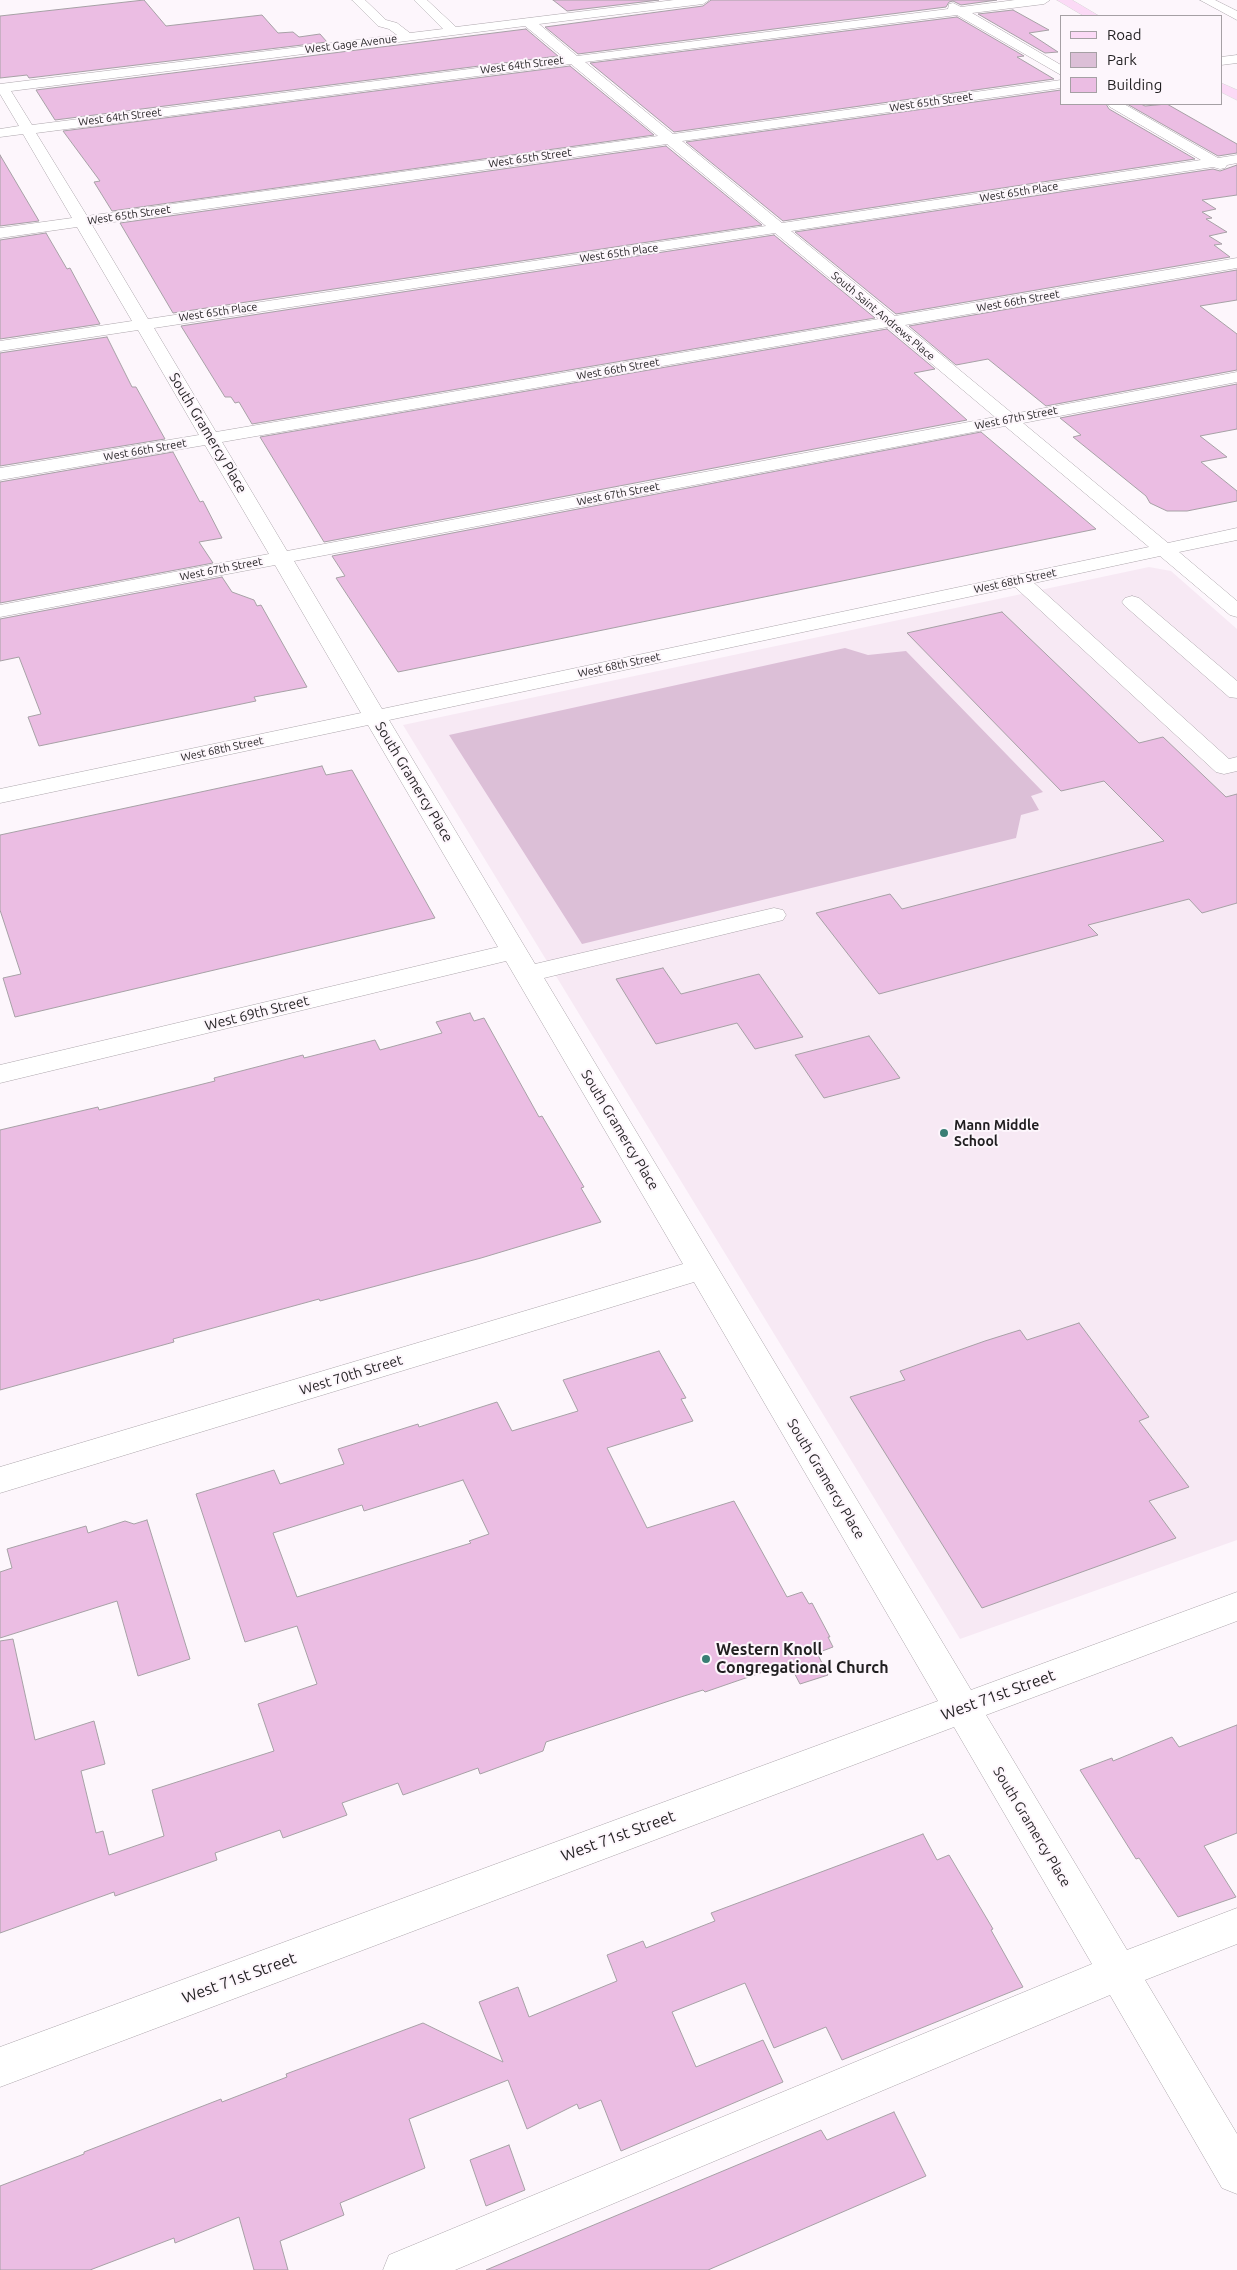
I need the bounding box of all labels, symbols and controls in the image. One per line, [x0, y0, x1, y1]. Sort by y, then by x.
legend [1060, 15, 1222, 105]
text: Road [1107, 26, 1142, 43]
street label: West Gage Avenue [304, 32, 398, 56]
text: Park [1107, 51, 1137, 68]
street label: West 64th Street [480, 53, 564, 77]
text: Building [1107, 76, 1162, 93]
street label: West 65th Street [889, 90, 973, 114]
street label: West 64th Street [78, 105, 162, 129]
street label: West 65th Street [488, 146, 572, 170]
street label: West 65th Place [979, 179, 1059, 205]
street label: West 65th Street [87, 203, 171, 227]
street label: West 65th Place [579, 241, 659, 265]
street label: South Saint Andrews Place [829, 269, 937, 363]
street label: West 66th Street [976, 287, 1060, 315]
street label: West 65th Place [178, 300, 258, 324]
street label: West 66th Street [576, 355, 660, 383]
street label: South Gramercy Place [165, 370, 251, 496]
street label: West 67th Street [974, 404, 1058, 432]
street label: West 66th Street [103, 436, 187, 464]
street label: West 67th Street [576, 480, 660, 508]
street label: West 67th Street [179, 555, 263, 583]
street label: West 68th Street [973, 566, 1057, 596]
street label: West 68th Street [577, 650, 661, 680]
street label: South Gramercy Place [371, 719, 457, 845]
street label: West 68th Street [180, 734, 264, 764]
street label: West 69th Street [203, 992, 311, 1034]
street label: South Gramercy Place [577, 1067, 663, 1193]
place label: Mann Middle School [954, 1117, 1039, 1150]
marker: Mann Middle School [938, 1127, 950, 1139]
street label: West 70th Street [297, 1351, 405, 1399]
street label: South Gramercy Place [783, 1416, 869, 1542]
place label: Western Knoll Congregational Church [716, 1640, 889, 1678]
marker: Western Knoll Congregational Church [700, 1653, 712, 1665]
street label: West 71st Street [938, 1665, 1058, 1725]
street label: South Gramercy Place [989, 1764, 1075, 1890]
street label: West 71st Street [558, 1806, 678, 1866]
street label: West 71st Street [179, 1948, 299, 2008]

